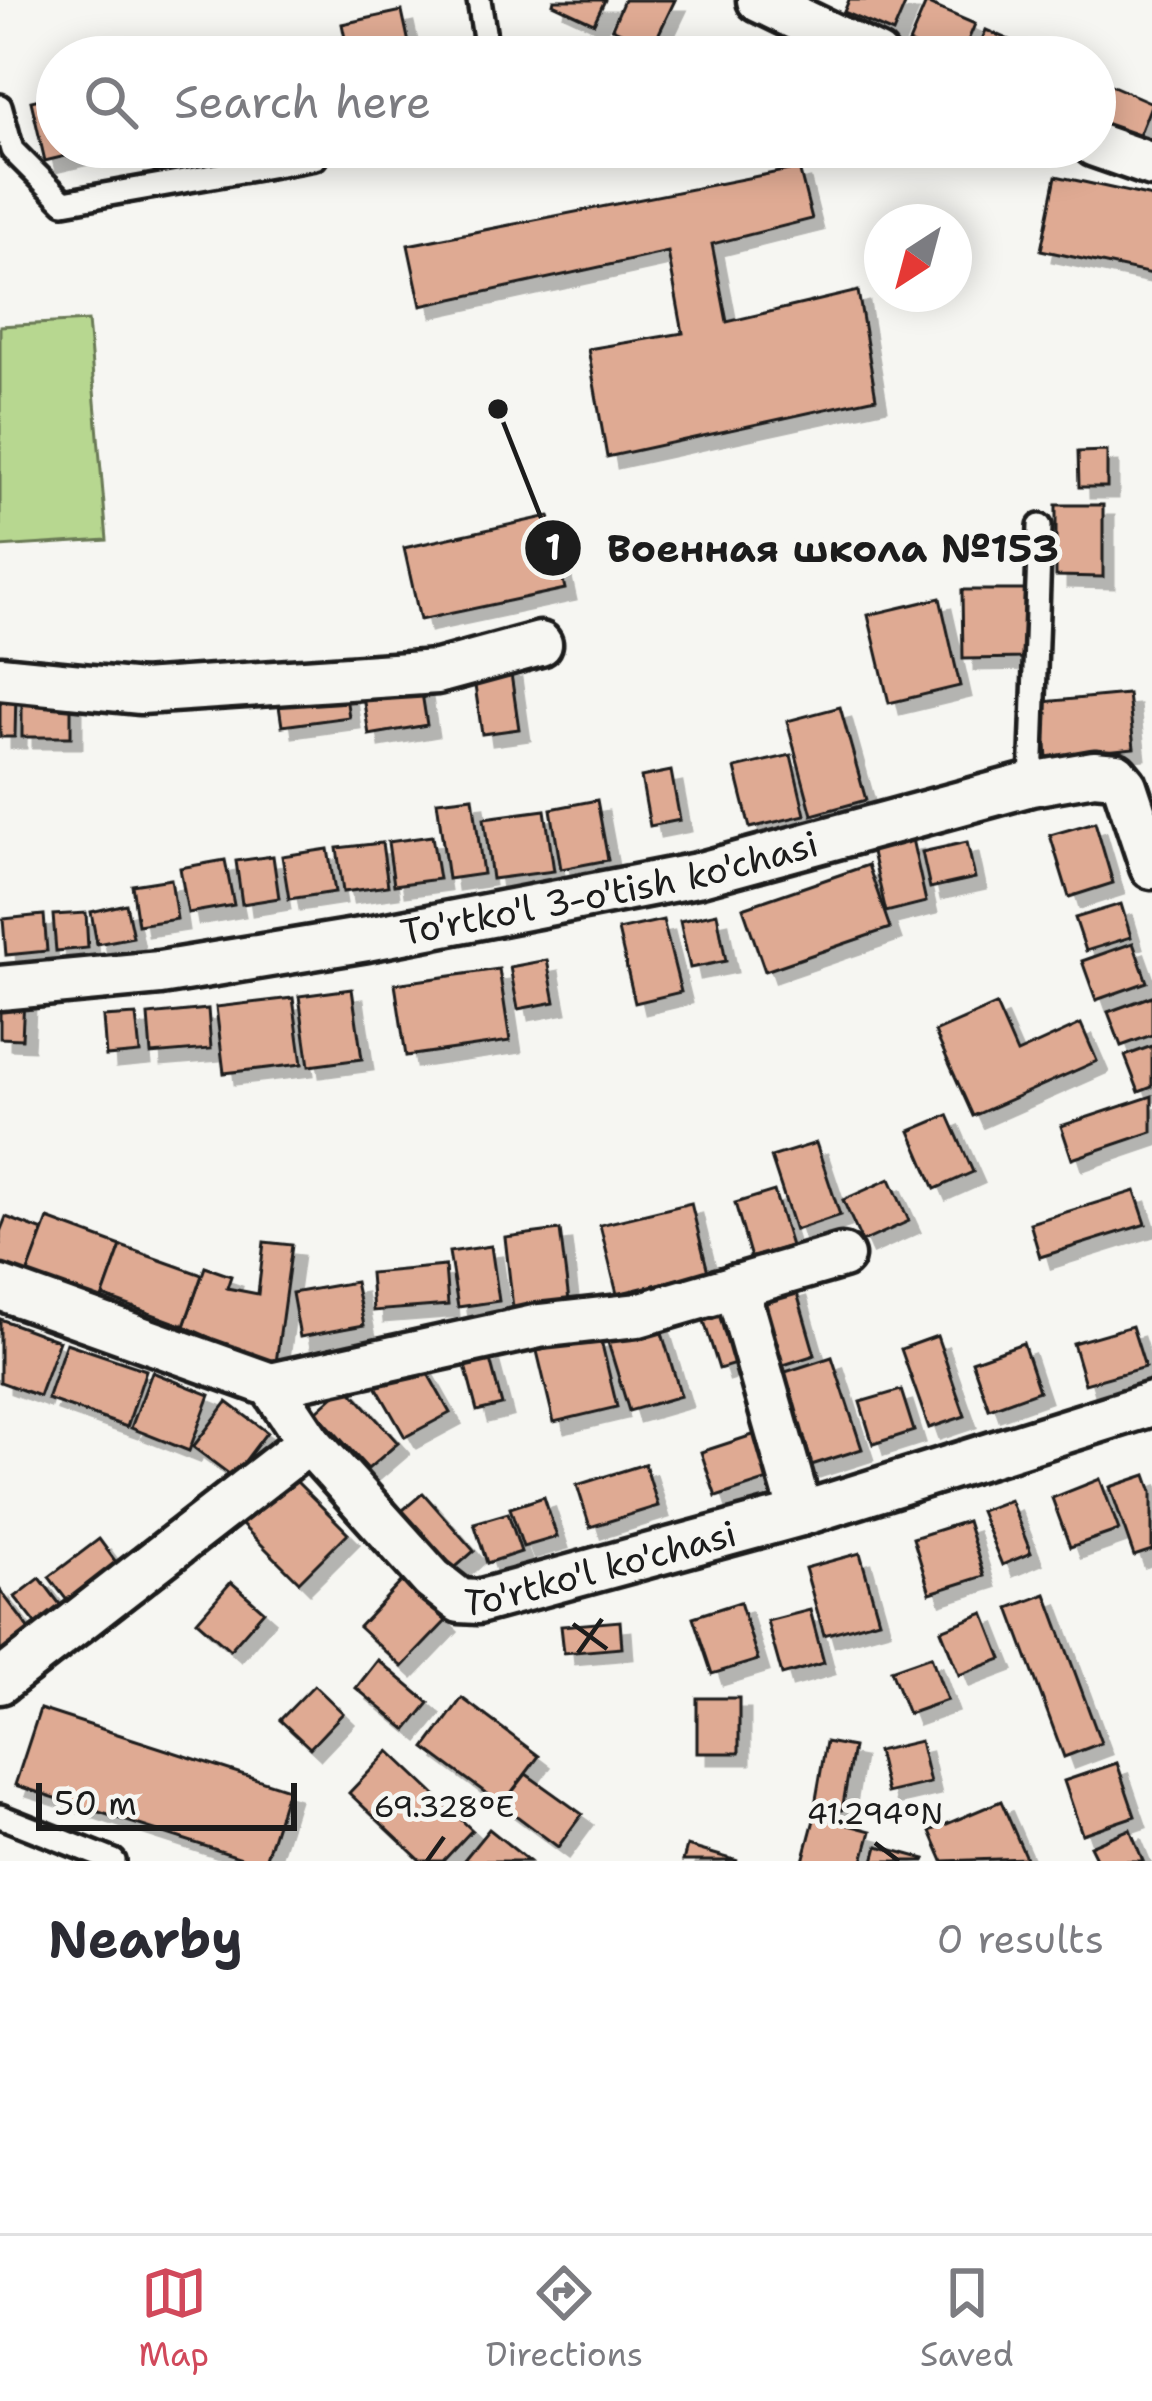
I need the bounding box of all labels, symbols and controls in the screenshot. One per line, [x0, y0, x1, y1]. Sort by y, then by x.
search box [36, 36, 1116, 168]
icon: search [78, 69, 144, 135]
text: Search here [174, 72, 431, 132]
north arrow [864, 204, 972, 312]
callout: Военная школа №153 [523, 510, 1083, 585]
text: Военная школа №153 [607, 522, 1059, 574]
text: 1 [545, 523, 561, 572]
street label: To'rtko'l 3-o'tish ko'chasi [396, 819, 824, 957]
street label: To'rtko'l ko'chasi [462, 1509, 742, 1627]
scale bar [36, 1777, 297, 1830]
text: 50 m [54, 1781, 137, 1826]
text: 69.328°E [374, 1786, 514, 1827]
text: 41.294°N [807, 1793, 943, 1834]
text: Nearby [48, 1905, 243, 1973]
text: 0 results [937, 1913, 1104, 1965]
tab: Map [138, 2260, 209, 2377]
tab: Directions [486, 2260, 643, 2377]
tab: Saved [920, 2260, 1014, 2377]

